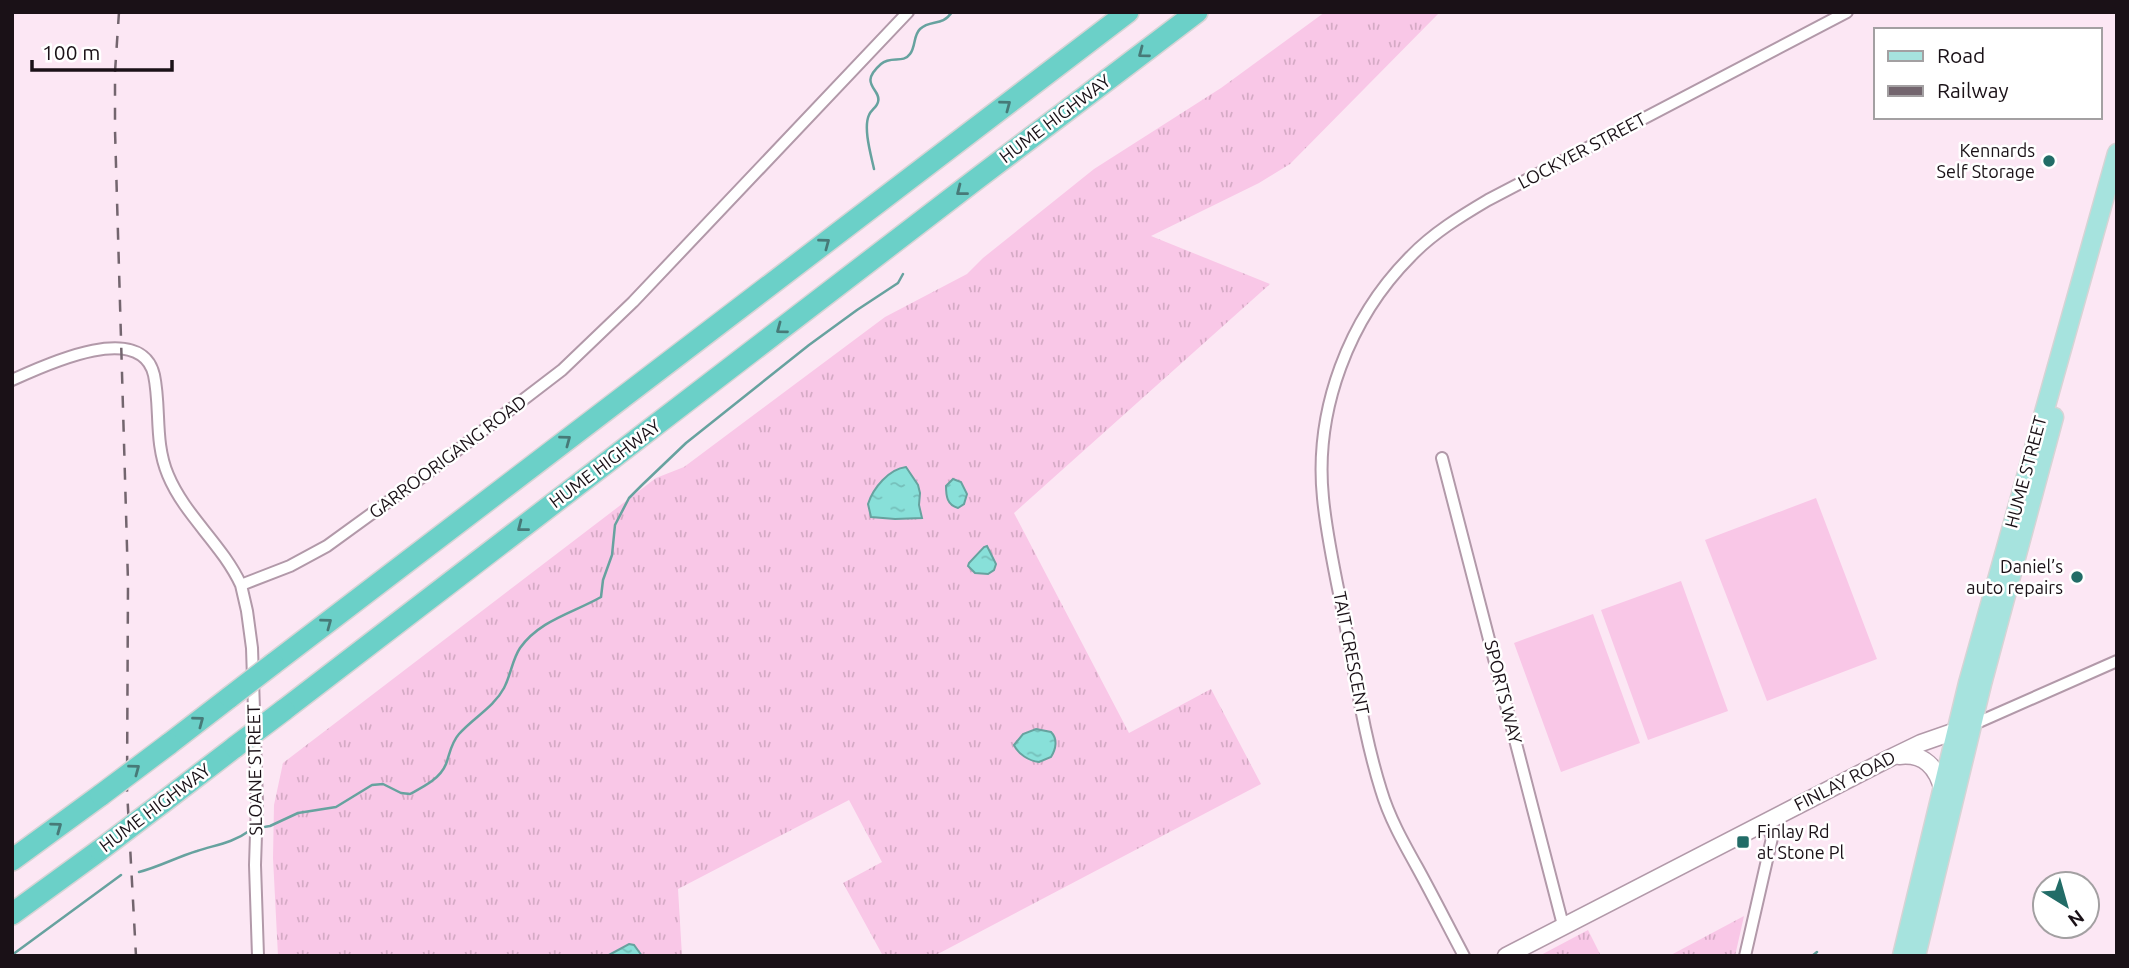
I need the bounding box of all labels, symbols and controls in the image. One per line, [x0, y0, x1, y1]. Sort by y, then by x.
scale bar [32, 28, 172, 72]
legend [1874, 28, 2101, 119]
text: 100 m [42, 40, 100, 64]
text: Road [1937, 43, 1985, 67]
one-way arrow [1138, 45, 1151, 58]
street label: HUME HIGHWAY [995, 70, 1114, 166]
text: Railway [1937, 78, 2009, 102]
one-way arrow [999, 101, 1011, 113]
street label: LOCKYER STREET [1514, 108, 1649, 192]
place label: Kennards Self Storage [1937, 140, 2035, 181]
marker: Kennards Self Storage [2041, 153, 2057, 169]
one-way arrow [957, 182, 969, 195]
one-way arrow [818, 238, 830, 251]
one-way arrow [776, 321, 789, 334]
street label: GARROORIGANG ROAD [365, 391, 530, 522]
street label: HUME STREET [2000, 413, 2050, 530]
street label: HUME HIGHWAY [545, 415, 664, 511]
one-way arrow [559, 436, 571, 449]
one-way arrow [518, 519, 530, 532]
place label: Daniel’s auto repairs [1966, 556, 2063, 597]
marker: Daniel’s auto repairs [2069, 569, 2085, 585]
street label: TAIT CRESCENT [1330, 589, 1374, 716]
one-way arrow [320, 618, 332, 631]
street label: SPORTS WAY [1481, 638, 1527, 746]
street label: SLOANE STREET [243, 704, 265, 836]
one-way arrow [191, 716, 204, 729]
street label: FINLAY ROAD [1791, 746, 1899, 814]
street label: HUME HIGHWAY [95, 759, 214, 855]
one-way arrow [127, 765, 140, 778]
place label: Finlay Rd at Stone Pl [1757, 821, 1845, 862]
one-way arrow [49, 823, 61, 835]
marker: Finlay Rd at Stone Pl [1735, 834, 1751, 850]
north arrow [2031, 870, 2101, 940]
text: N [2064, 906, 2089, 932]

